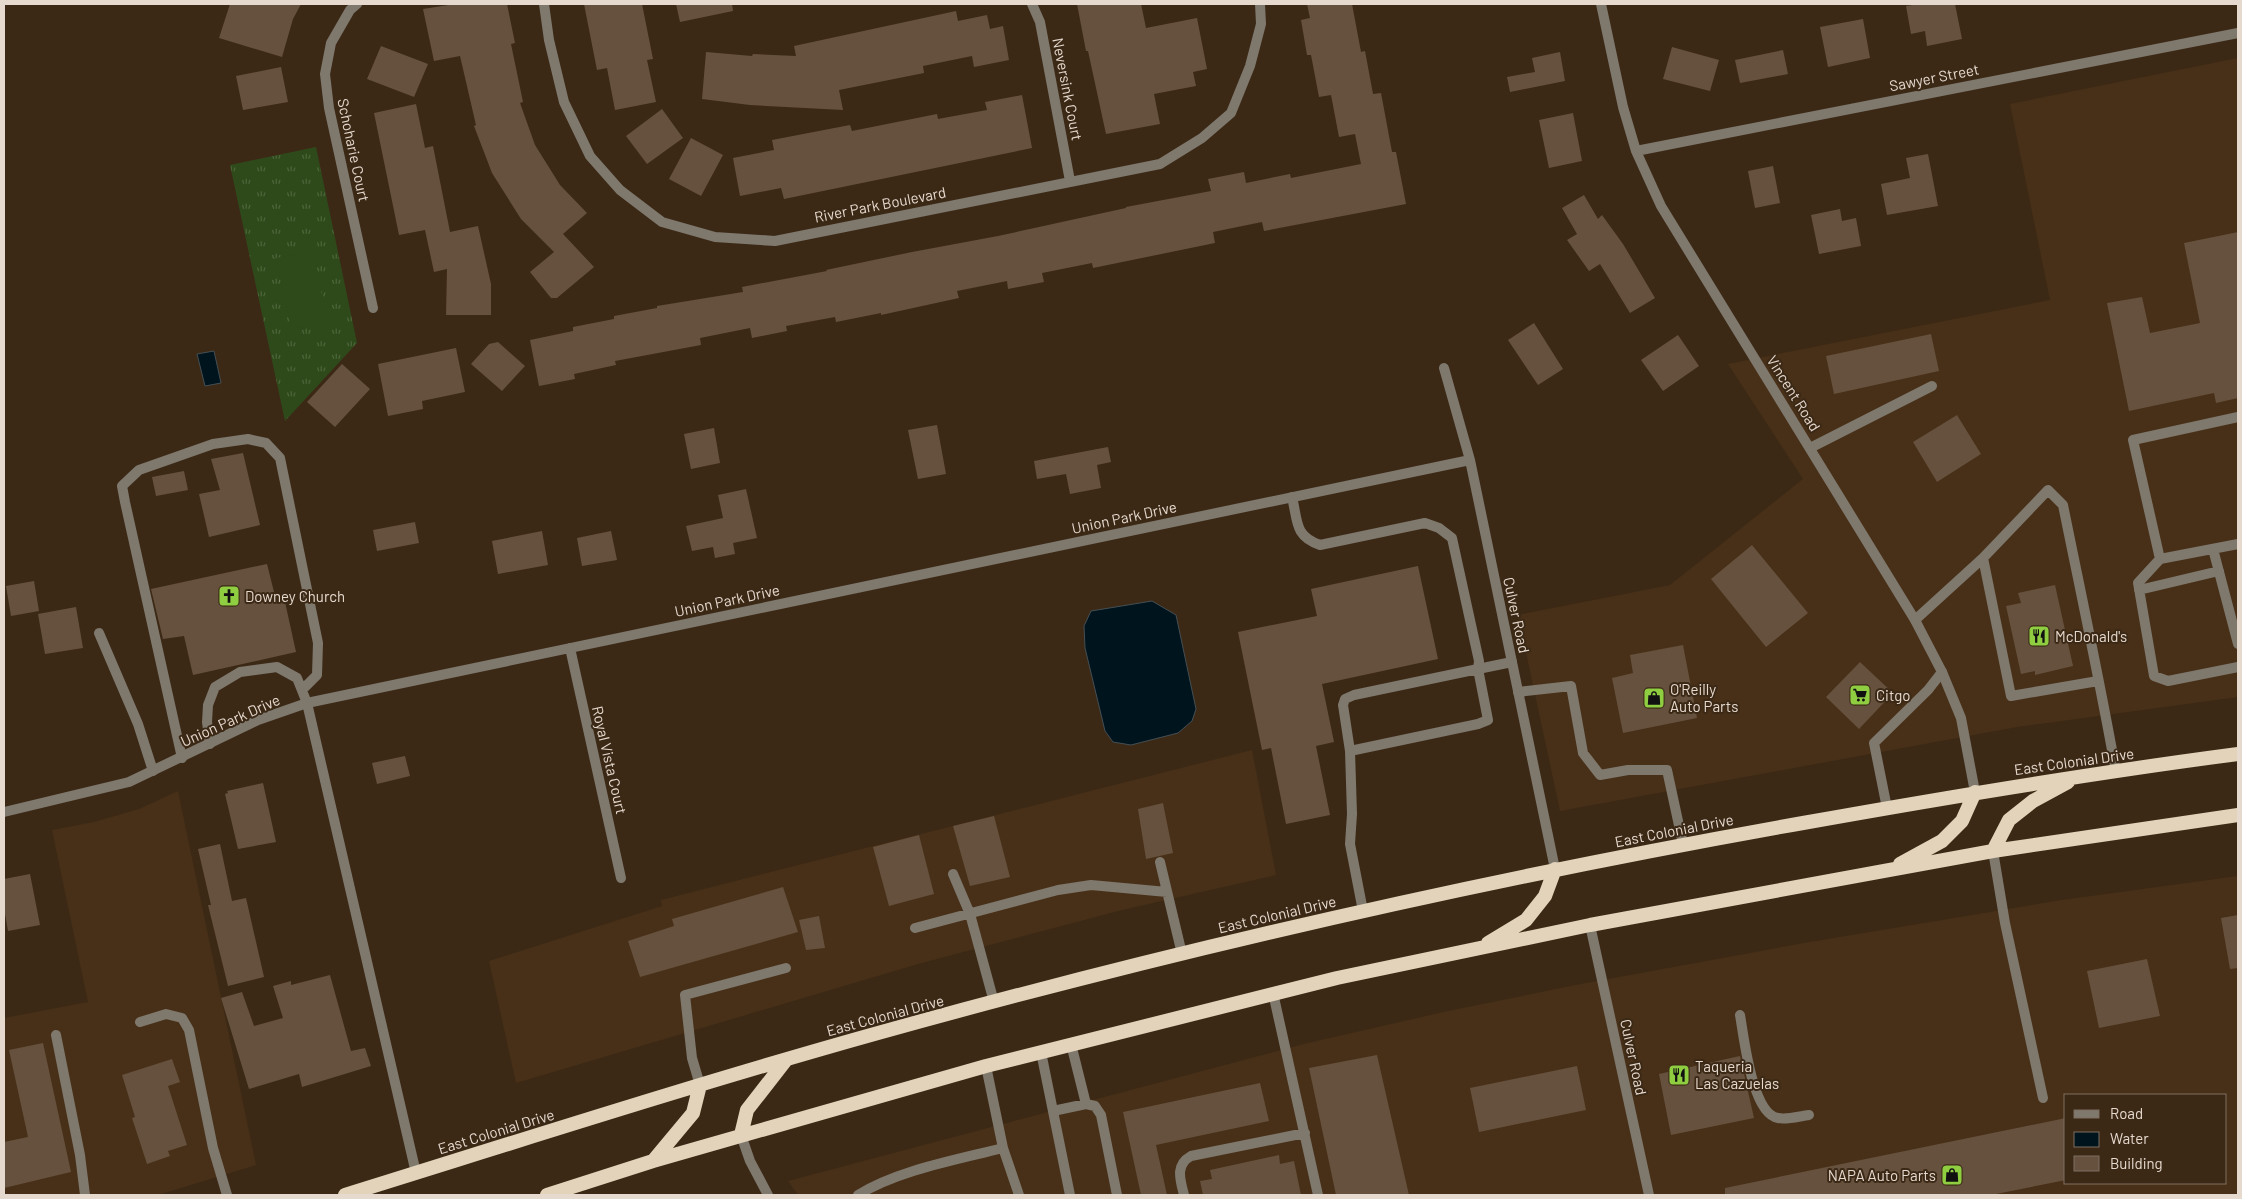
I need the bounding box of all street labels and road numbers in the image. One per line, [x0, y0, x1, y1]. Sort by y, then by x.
street label: Neversink Court [1049, 36, 1087, 142]
street label: Sawyer Street [1888, 59, 1980, 95]
street label: Schoharie Court [334, 97, 374, 203]
street label: River Park Boulevard [813, 182, 947, 226]
street label: Vincent Road [1764, 352, 1824, 434]
street label: Union Park Drive [1070, 497, 1178, 537]
street label: Culver Road [1500, 575, 1534, 655]
street label: Union Park Drive [673, 580, 781, 620]
street label: Union Park Drive [178, 690, 282, 750]
street label: Royal Vista Court [589, 704, 631, 816]
street label: East Colonial Drive [2013, 744, 2135, 778]
street label: East Colonial Drive [1613, 810, 1735, 850]
street label: East Colonial Drive [1216, 892, 1338, 936]
street label: East Colonial Drive [824, 991, 946, 1039]
street label: Culver Road [1617, 1017, 1651, 1097]
street label: East Colonial Drive [436, 1105, 556, 1157]

